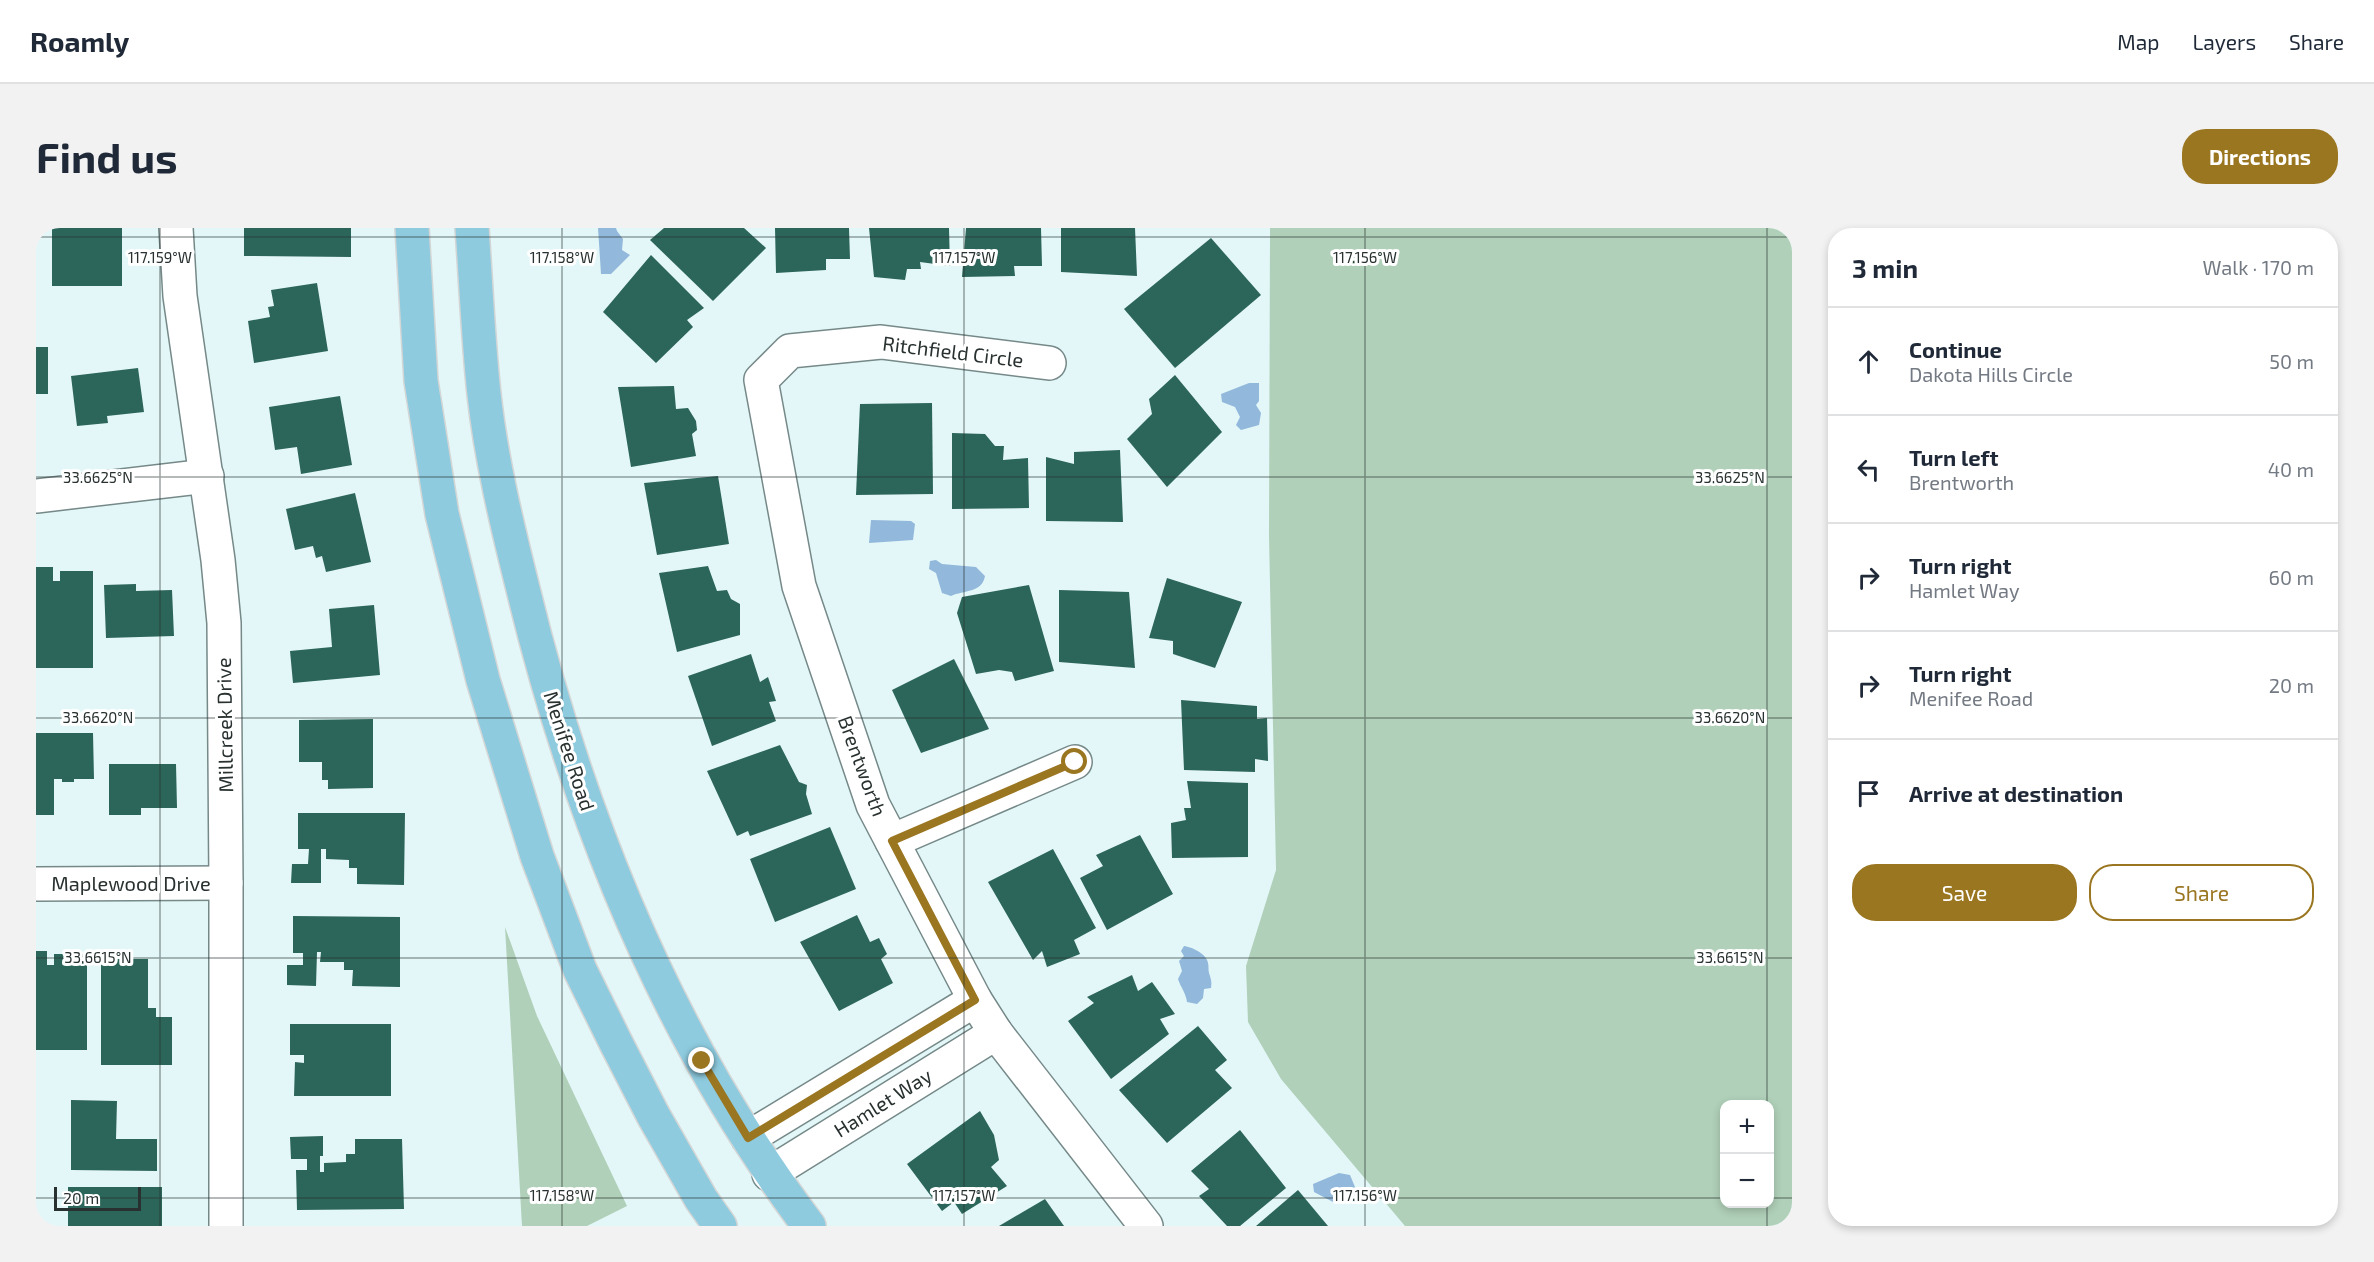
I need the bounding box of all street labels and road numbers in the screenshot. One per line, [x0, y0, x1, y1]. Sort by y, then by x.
street label: Ritchfield Circle [881, 330, 1025, 372]
street label: Millcreek Drive [211, 657, 237, 793]
street label: Menifee Road [539, 688, 601, 814]
street label: Brentworth [834, 712, 892, 819]
street label: Maplewood Drive [51, 871, 211, 895]
street label: Hamlet Way [829, 1062, 936, 1142]

